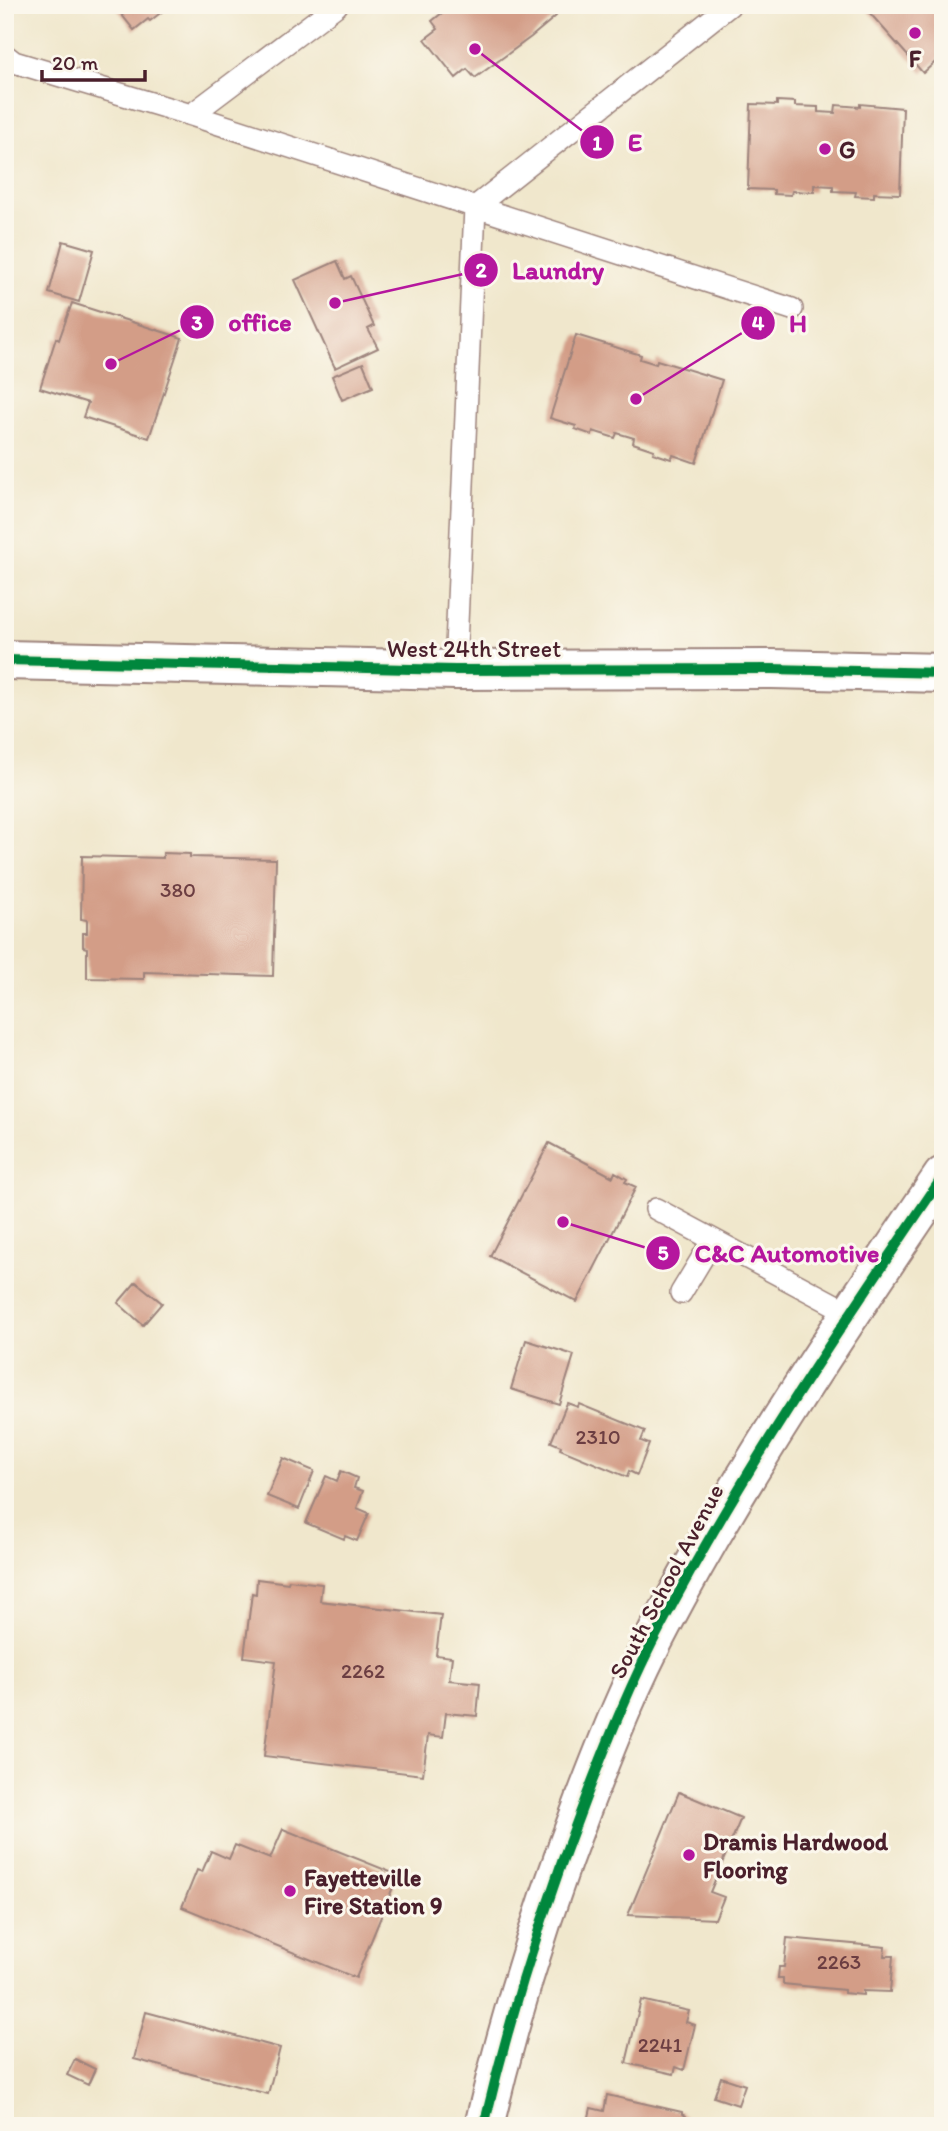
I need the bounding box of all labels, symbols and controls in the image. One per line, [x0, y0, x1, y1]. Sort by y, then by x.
marker: F [907, 25, 923, 41]
scale bar [42, 38, 145, 82]
place label: F [909, 44, 922, 73]
text: 20 m [52, 50, 99, 75]
callout: E [579, 119, 656, 166]
text: E [628, 126, 642, 158]
text: 1 [592, 130, 602, 155]
place label: G [839, 135, 856, 164]
marker: G [817, 141, 833, 157]
callout: Laundry [463, 247, 618, 294]
text: Laundry [512, 254, 605, 286]
text: 2 [475, 257, 487, 282]
callout: office [179, 299, 306, 346]
callout: H [740, 299, 821, 346]
text: office [228, 306, 292, 338]
text: H [789, 307, 807, 339]
text: 3 [191, 310, 203, 335]
text: 4 [752, 310, 765, 335]
street label: West 24th Street [387, 634, 561, 663]
house number: 380 [160, 877, 196, 902]
callout: C&C Automotive [646, 1229, 894, 1276]
text: C&C Automotive [695, 1237, 879, 1269]
text: 5 [657, 1240, 669, 1265]
house number: 2310 [575, 1424, 621, 1449]
street label: South School Avenue [602, 1479, 730, 1683]
house number: 2262 [341, 1658, 385, 1683]
place label: Dramis Hardwood Flooring [703, 1827, 889, 1885]
marker: Dramis Hardwood Flooring [681, 1847, 697, 1863]
place label: Fayetteville Fire Station 9 [304, 1863, 443, 1920]
marker: Fayetteville Fire Station 9 [282, 1883, 298, 1899]
house number: 2263 [817, 1949, 861, 1974]
house number: 2241 [638, 2032, 682, 2057]

